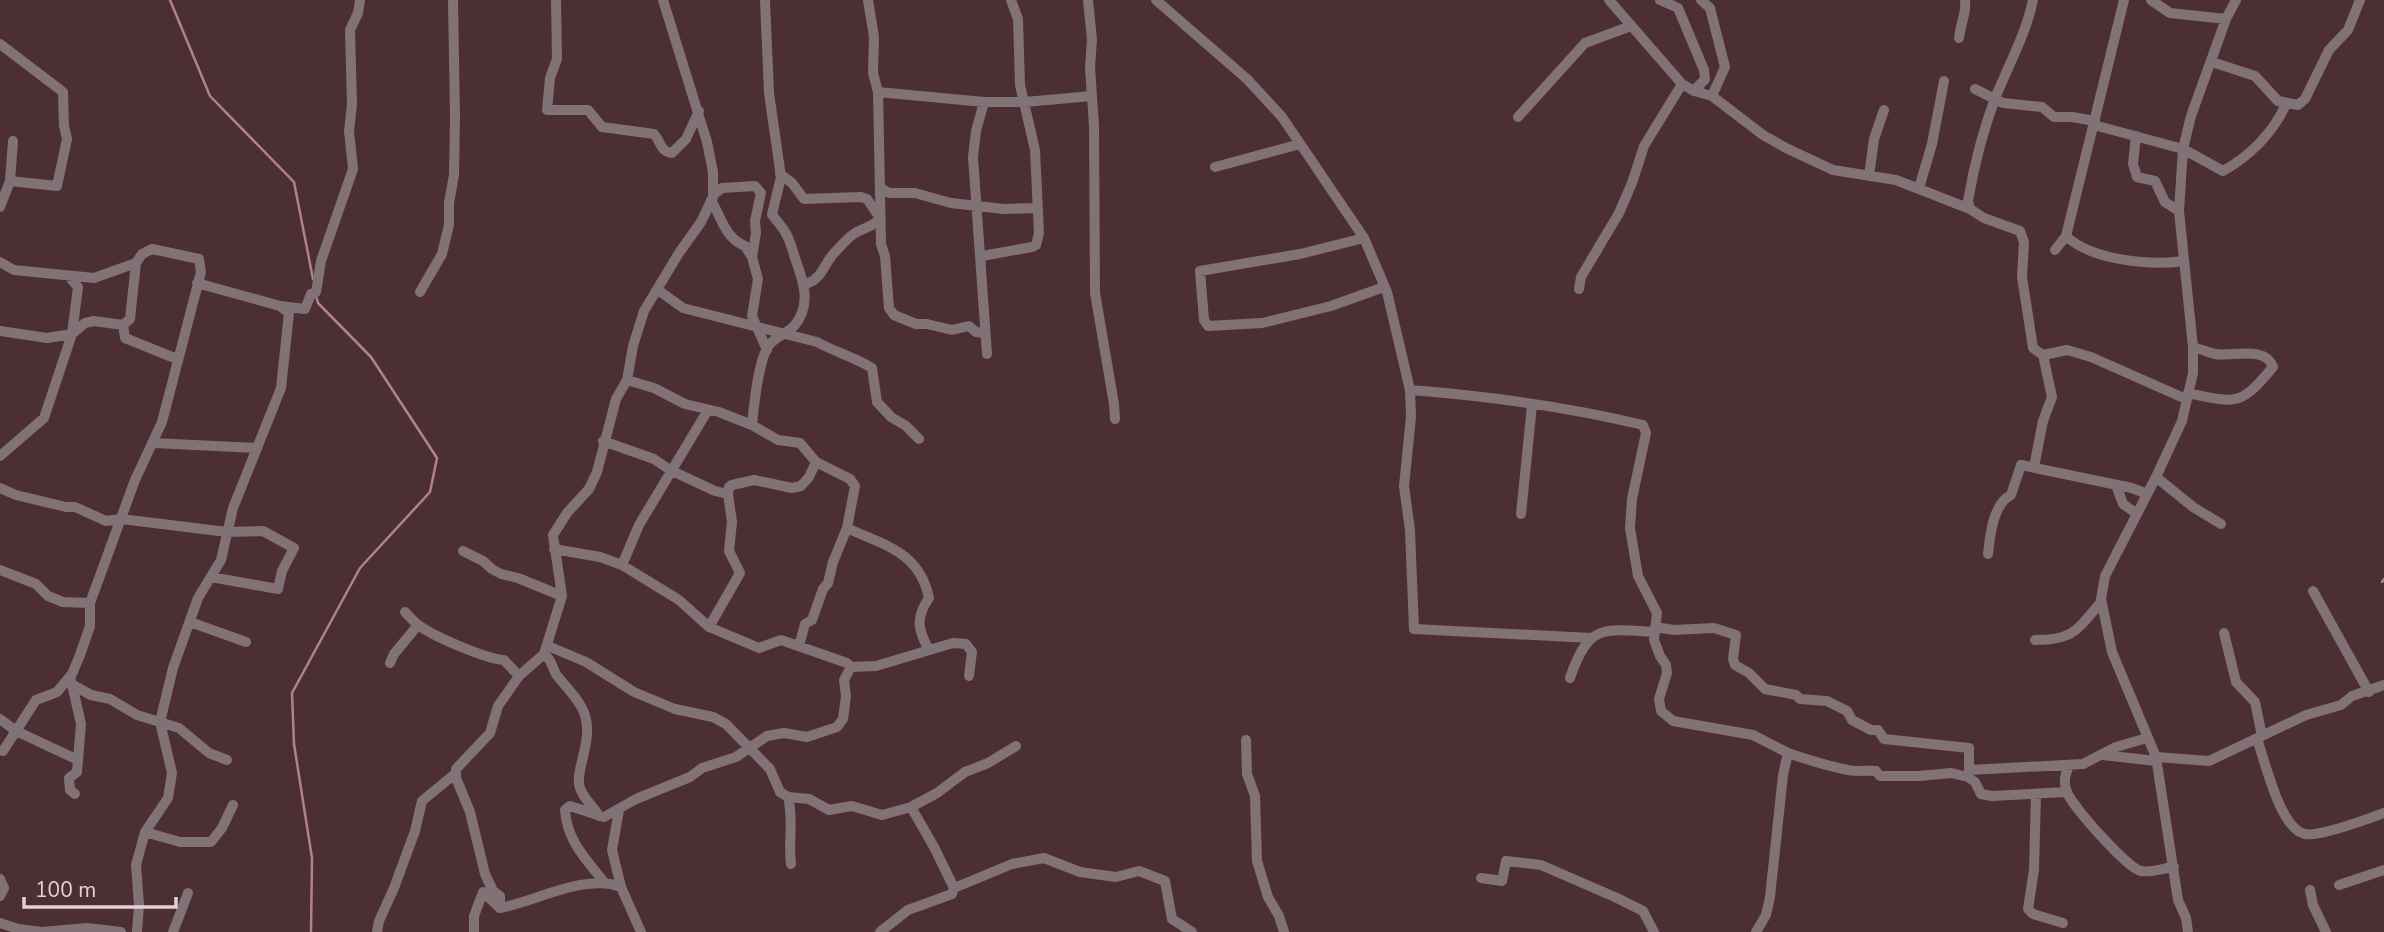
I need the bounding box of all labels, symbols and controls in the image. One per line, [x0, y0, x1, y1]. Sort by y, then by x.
scale bar [24, 866, 177, 910]
text: 100 m [35, 876, 96, 904]

